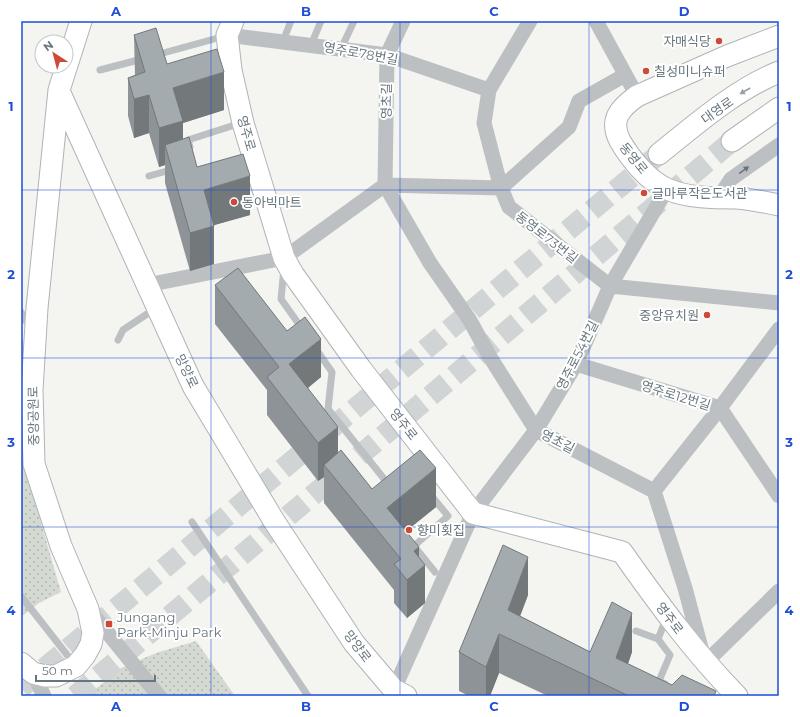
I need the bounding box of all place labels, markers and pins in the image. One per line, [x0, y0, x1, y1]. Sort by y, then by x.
place label: 자매식당 [663, 33, 711, 49]
marker: 자매식당 [714, 36, 724, 46]
place label: 칠성미니슈퍼 [654, 63, 726, 79]
marker: 칠성미니슈퍼 [641, 66, 651, 76]
place label: 글마루작은도서관 [652, 185, 748, 201]
marker: 글마루작은도서관 [639, 188, 649, 198]
place label: 동아빅마트 [242, 194, 302, 210]
marker: 동아빅마트 [229, 197, 239, 207]
place label: 중앙유치원 [639, 307, 699, 323]
marker: 중앙유치원 [702, 310, 712, 320]
place label: 향미횟집 [417, 522, 465, 538]
marker: 향미횟집 [404, 525, 414, 535]
place label: Jungang Park-Minju Park [116, 609, 222, 640]
marker: Jungang Park-Minju Park [104, 619, 114, 629]

